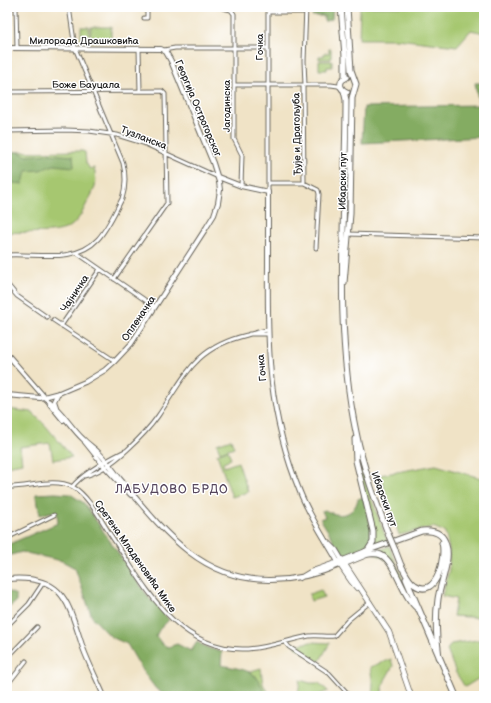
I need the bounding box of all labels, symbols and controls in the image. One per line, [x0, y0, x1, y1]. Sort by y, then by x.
street label: Гочка [254, 33, 266, 60]
street label: Милорада Драшковића [29, 35, 139, 47]
street label: Георгија Острогорског [172, 58, 224, 159]
street label: Боже Бауцала [52, 79, 120, 91]
street label: Јагодинска [221, 80, 233, 132]
street label: Ђује и Драгољуба [290, 93, 304, 175]
street label: Тузланска [119, 124, 168, 152]
street label: Ибарски пут [336, 152, 350, 210]
street label: Чајничка [58, 273, 92, 314]
street label: Опленачка [119, 294, 158, 343]
street label: Гочка [255, 354, 269, 382]
street label: Ибарски пут [369, 470, 400, 529]
district label: ЛАБУДОВО БРДО [114, 482, 229, 497]
street label: Сретена Младеновића Мике [92, 498, 179, 615]

